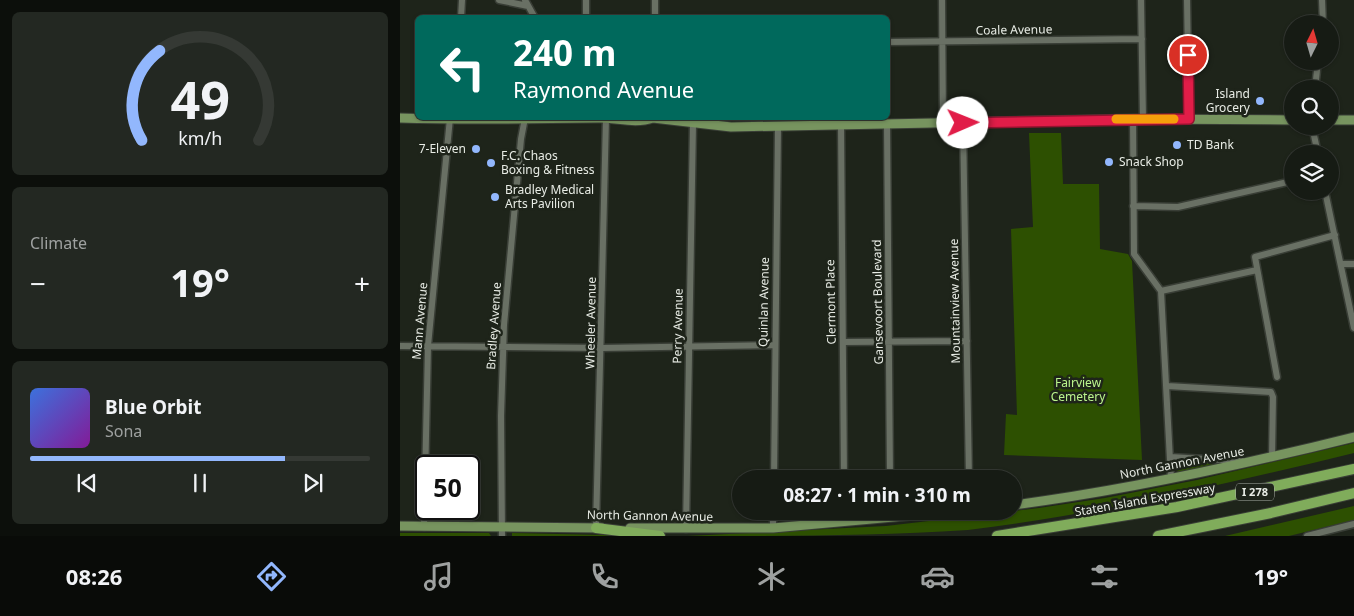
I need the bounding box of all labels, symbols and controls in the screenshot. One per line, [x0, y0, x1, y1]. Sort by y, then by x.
north arrow [1284, 15, 1339, 70]
map controls [1284, 15, 1339, 200]
street label: Coale Avenue [975, 20, 1053, 39]
text: 240 m [513, 29, 616, 76]
pin [1167, 34, 1209, 76]
icon: left [430, 35, 495, 100]
icon: arrive [1174, 41, 1202, 69]
text: 49 [170, 63, 230, 134]
text: Raymond Avenue [513, 74, 694, 104]
button: search [1284, 80, 1339, 135]
place label: Island Grocery [1206, 85, 1251, 116]
marker: Island Grocery [1254, 95, 1266, 107]
position arrow [936, 96, 988, 148]
text: km/h [178, 126, 222, 150]
place label: TD Bank [1187, 136, 1235, 153]
marker: TD Bank [1171, 139, 1183, 151]
place label: 7-Eleven [419, 140, 466, 157]
marker: 7-Eleven [470, 143, 482, 155]
button: layers [1284, 145, 1339, 200]
place label: F.C. Chaos Boxing & Fitness [501, 147, 595, 178]
place label: Snack Shop [1119, 153, 1184, 170]
marker: Snack Shop [1103, 156, 1115, 168]
marker: F.C. Chaos Boxing & Fitness [485, 157, 497, 169]
place label: Bradley Medical Arts Pavilion [505, 181, 594, 212]
marker: Bradley Medical Arts Pavilion [489, 191, 501, 203]
text: Climate [30, 232, 87, 254]
street label: Mountainview Avenue [945, 238, 964, 364]
street label: Gansevoort Boulevard [868, 239, 887, 365]
text: 19° [170, 256, 230, 308]
street label: Quinlan Avenue [754, 257, 773, 347]
street label: Clermont Place [821, 259, 840, 345]
text: − [30, 264, 46, 302]
text: + [354, 264, 370, 302]
street label: Wheeler Avenue [581, 277, 600, 369]
street label: Mann Avenue [408, 281, 431, 360]
street label: Bradley Avenue [482, 281, 505, 370]
street label: Perry Avenue [668, 288, 687, 364]
park label: Fairview Cemetery [1051, 374, 1106, 405]
text: Blue Orbit [105, 394, 201, 420]
text: Sona [105, 420, 142, 442]
street label: North Gannon Avenue [1118, 442, 1246, 483]
speed limit sign: 50 [415, 455, 480, 520]
icon: previous [73, 469, 101, 497]
icon: pause [186, 469, 214, 497]
icon: next [299, 469, 327, 497]
street label: Staten Island Expressway [1073, 479, 1217, 520]
text: 08:27 · 1 min · 310 m [783, 482, 971, 508]
road number: I 278 [1236, 484, 1274, 501]
street label: North Gannon Avenue [587, 506, 714, 525]
icon: directions [254, 559, 289, 594]
icon: music [421, 559, 456, 594]
icon: phone [587, 559, 622, 594]
icon: climate [754, 559, 789, 594]
icon: car [920, 559, 955, 594]
icon: filters [1087, 559, 1122, 594]
text: 08:26 [66, 561, 122, 591]
text: 19° [1254, 561, 1288, 591]

